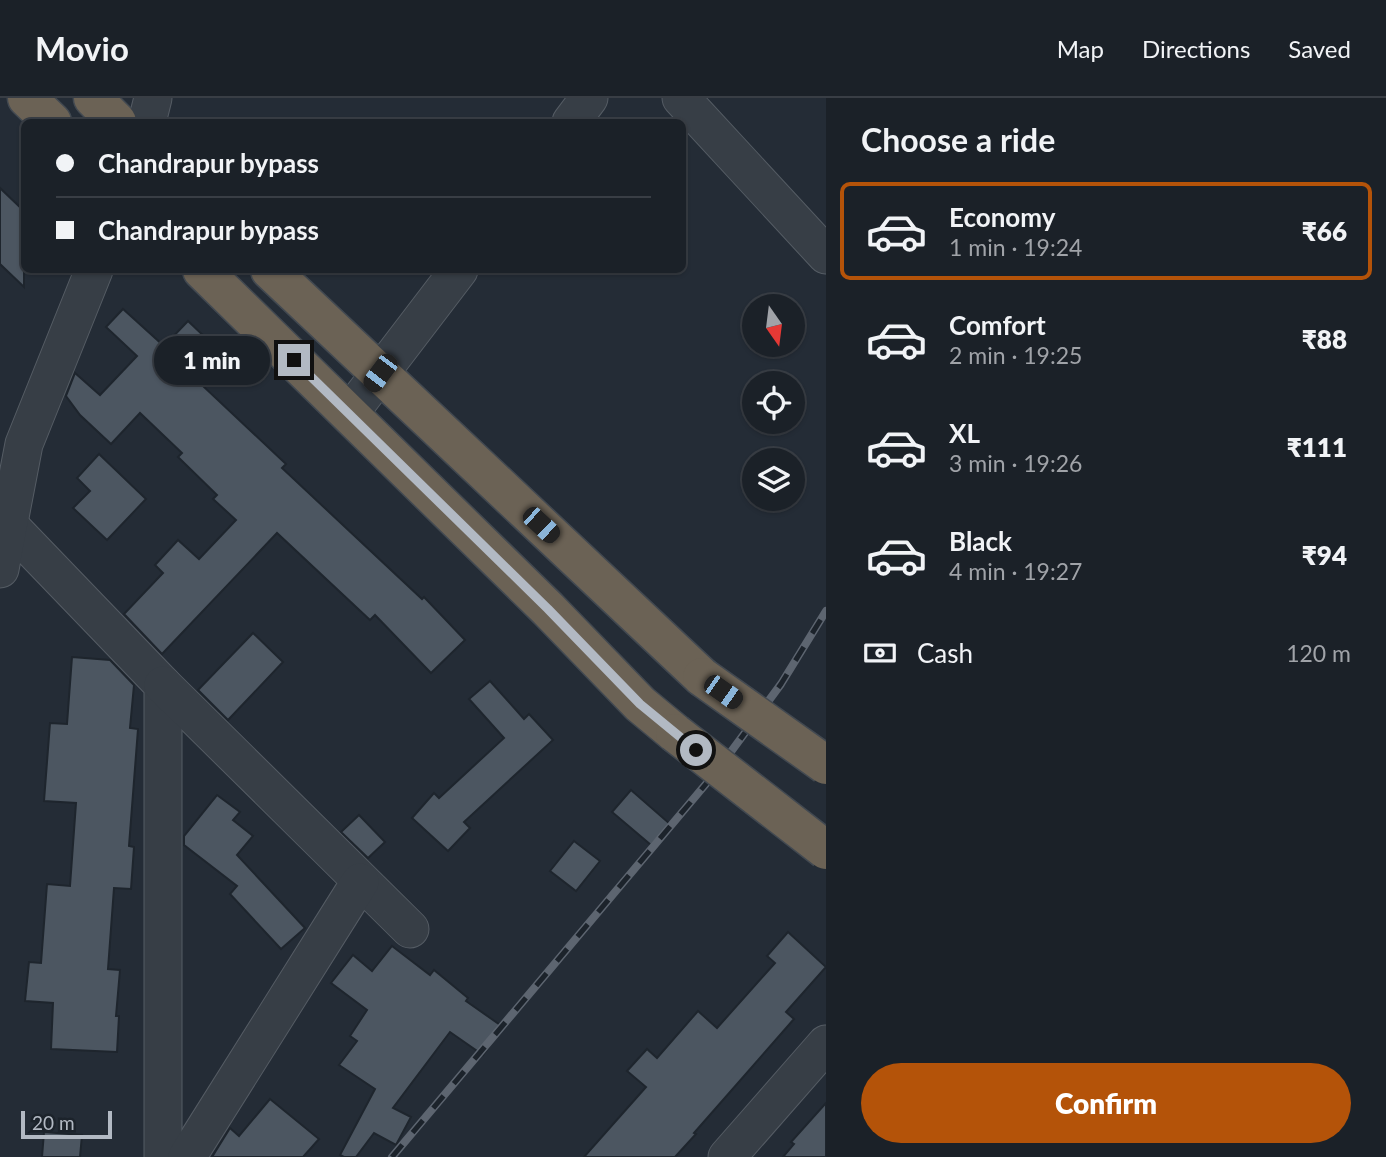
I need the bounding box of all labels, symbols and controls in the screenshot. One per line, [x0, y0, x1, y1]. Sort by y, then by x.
text: Movio [35, 28, 129, 68]
text: Map [1057, 34, 1104, 63]
text: Directions [1142, 34, 1250, 63]
text: Saved [1288, 34, 1351, 63]
text: Choose a ride [861, 120, 1055, 159]
text: Chandrapur bypass [98, 147, 319, 179]
icon: car [865, 200, 928, 263]
text: Economy [949, 201, 1055, 233]
text: Chandrapur bypass [98, 214, 319, 246]
text: ₹66 [1302, 215, 1347, 247]
text: 1 min · 19:24 [949, 233, 1082, 261]
north arrow [742, 294, 805, 357]
map controls [742, 294, 805, 511]
icon: car [865, 308, 928, 371]
text: Comfort [949, 309, 1046, 341]
text: ₹88 [1302, 323, 1347, 355]
callout: 1 min [154, 336, 270, 384]
text: 2 min · 19:25 [949, 341, 1082, 369]
route end [278, 344, 310, 376]
text: 1 min [183, 346, 241, 374]
car [359, 350, 402, 396]
button: locate [742, 371, 805, 434]
icon: car [865, 416, 928, 479]
text: XL [949, 417, 980, 449]
text: ₹111 [1287, 431, 1347, 463]
button: layers [742, 448, 805, 511]
text: 3 min · 19:26 [949, 449, 1082, 477]
car [519, 503, 564, 547]
icon: car [865, 524, 928, 587]
text: Black [949, 525, 1012, 557]
text: ₹94 [1302, 539, 1347, 571]
text: 4 min · 19:27 [949, 557, 1082, 585]
icon: cash [861, 634, 899, 672]
text: Cash [917, 637, 973, 669]
text: 120 m [1286, 639, 1351, 667]
car [700, 671, 747, 713]
route start [680, 734, 712, 766]
button: Confirm [861, 1063, 1351, 1143]
scale bar [21, 1108, 112, 1140]
text: 20 m [32, 1111, 75, 1134]

